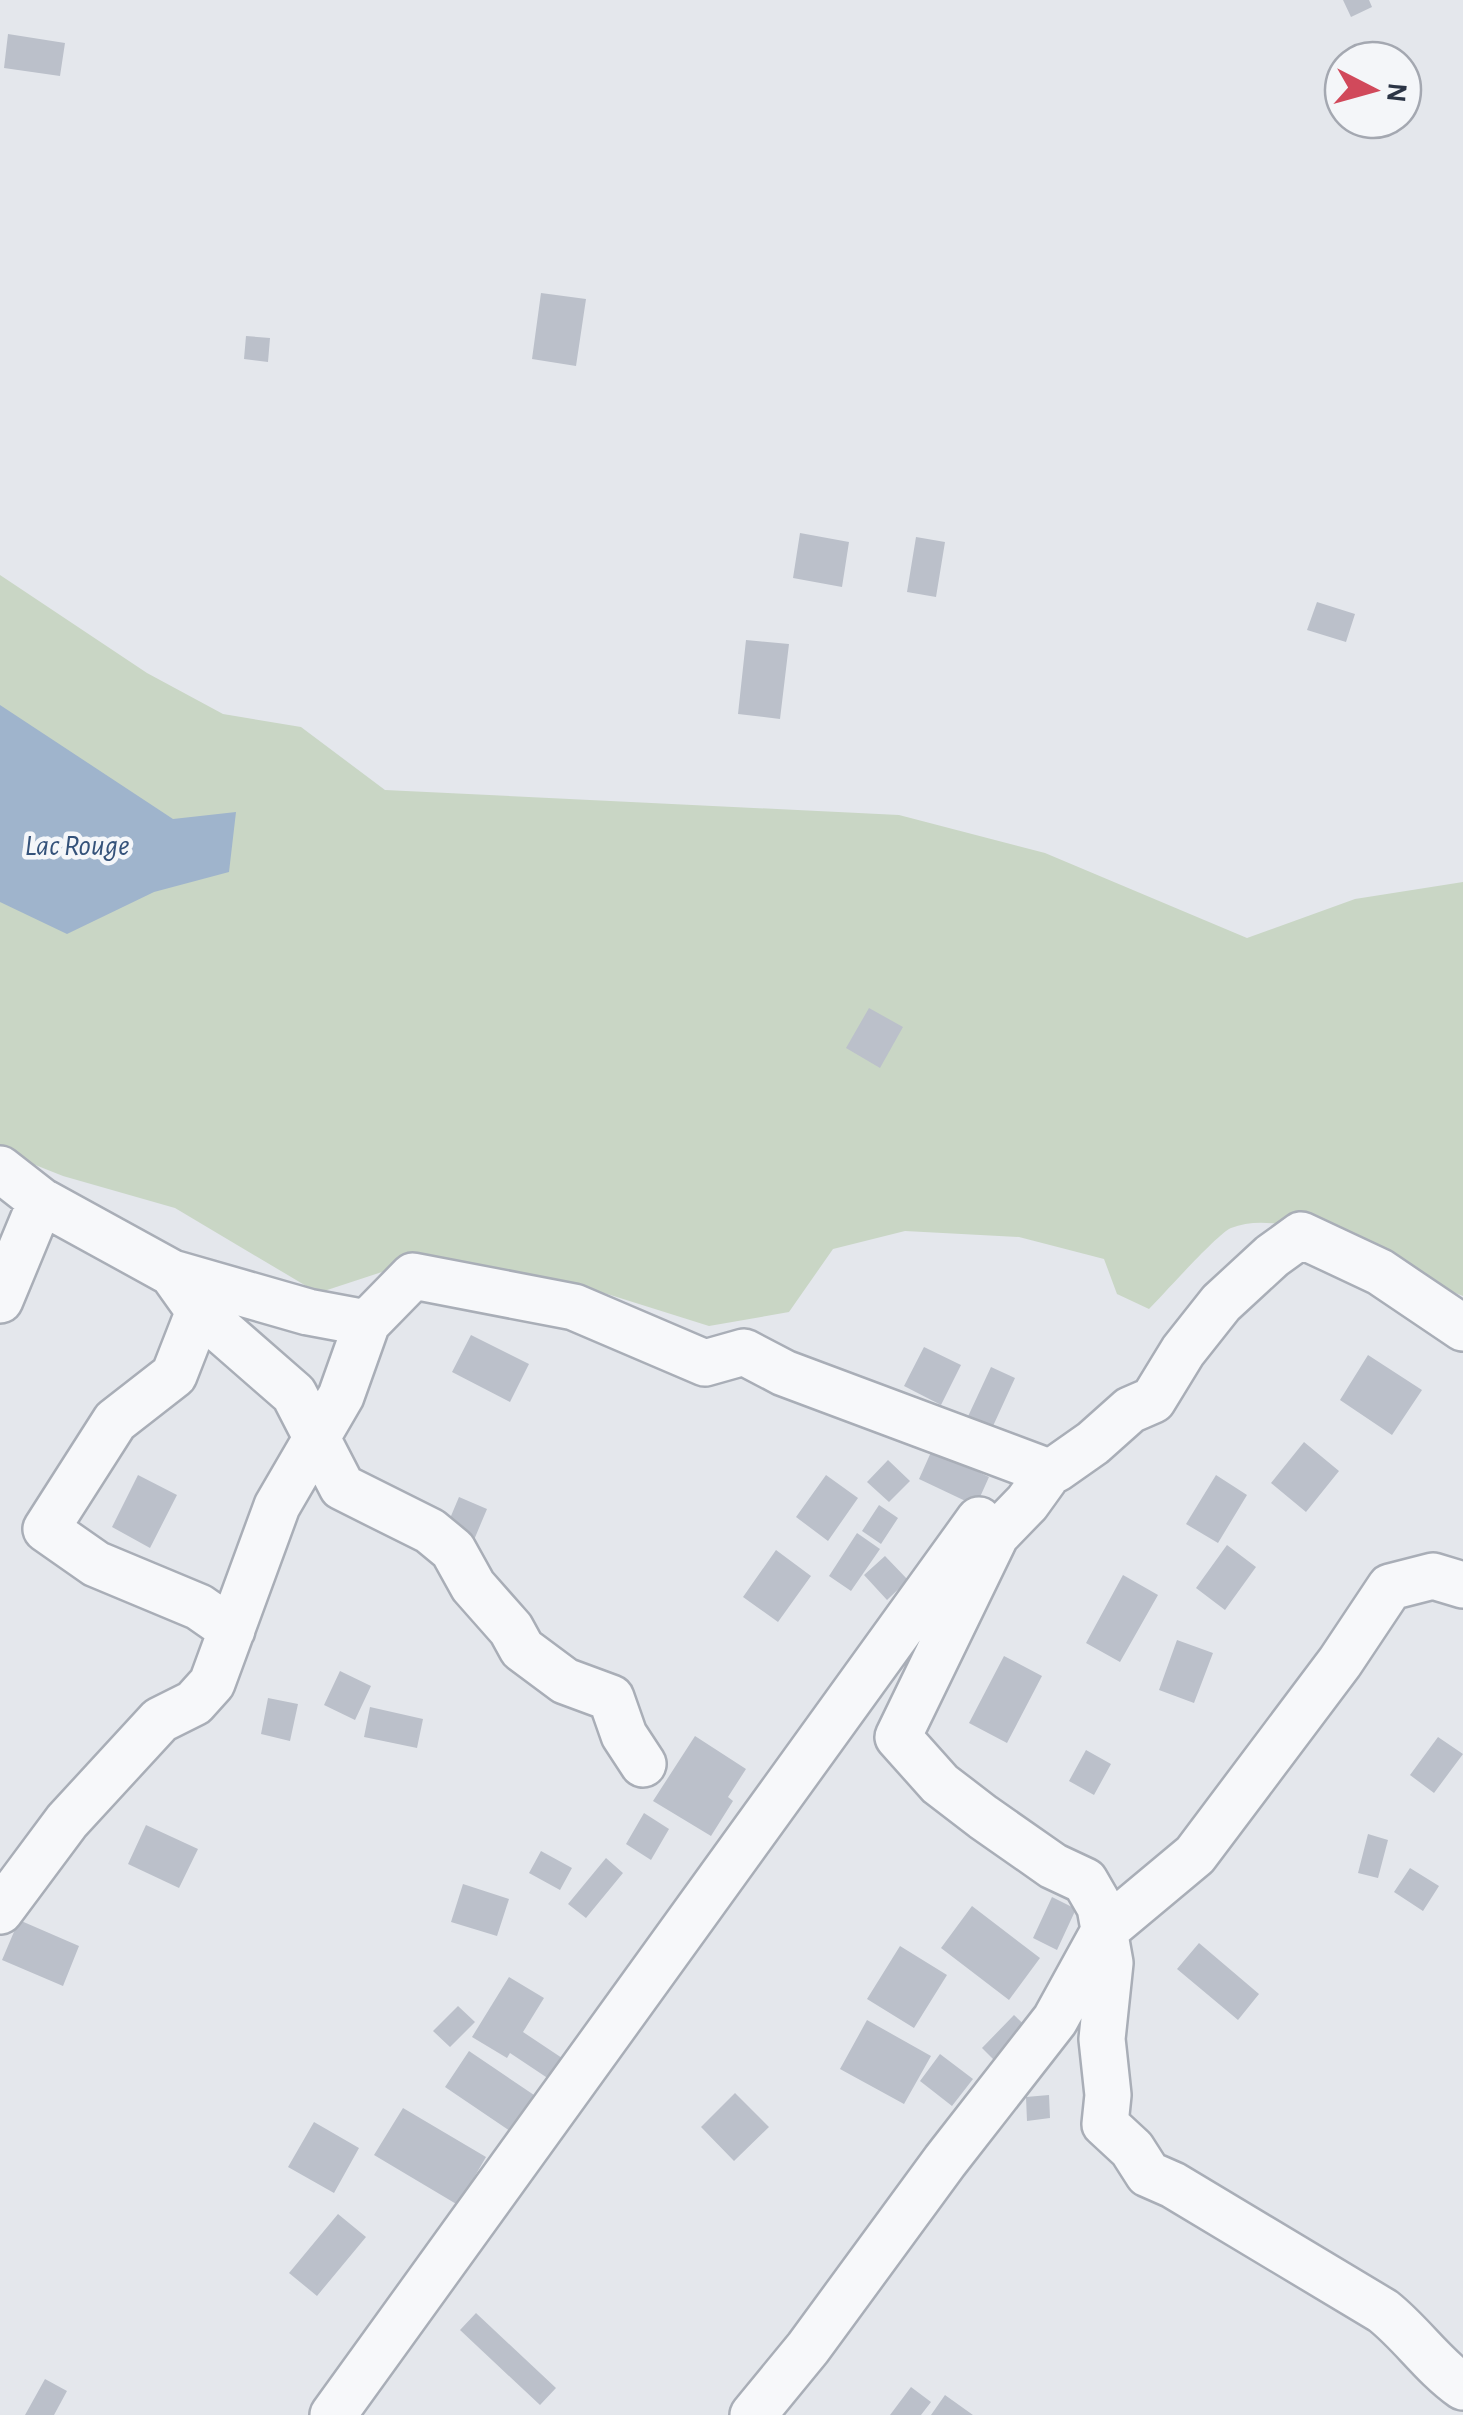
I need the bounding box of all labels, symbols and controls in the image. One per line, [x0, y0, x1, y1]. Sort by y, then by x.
north arrow [1323, 40, 1423, 140]
text: N [1381, 81, 1411, 104]
water label: Lac Rouge [24, 831, 130, 861]

